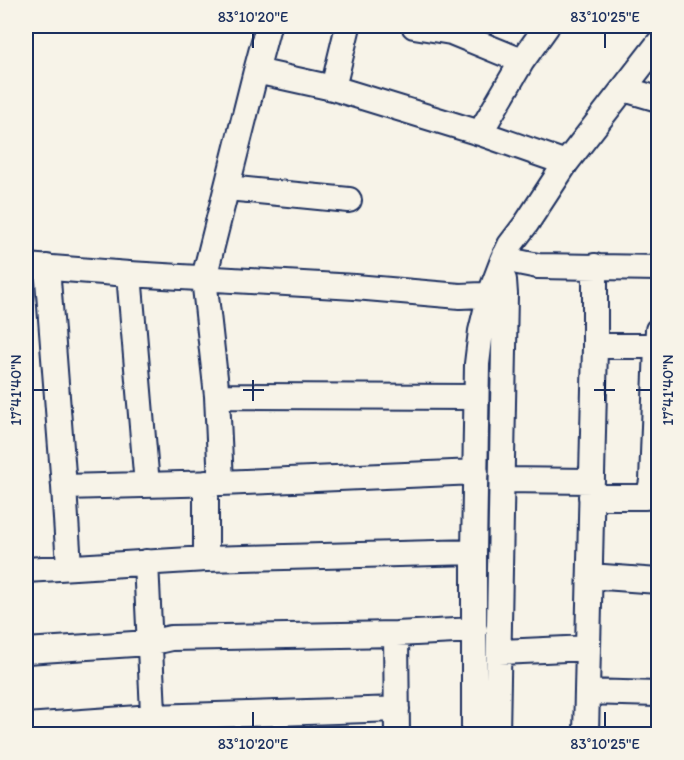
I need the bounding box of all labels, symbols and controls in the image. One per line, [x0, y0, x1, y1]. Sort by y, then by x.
text: 83°10'20"E [218, 8, 288, 26]
text: 83°10'25"E [570, 8, 640, 26]
text: 17°41'40"N [7, 354, 25, 426]
text: 17°41'40"N [659, 354, 677, 426]
text: 83°10'20"E [218, 735, 288, 753]
text: 83°10'25"E [570, 735, 640, 753]

